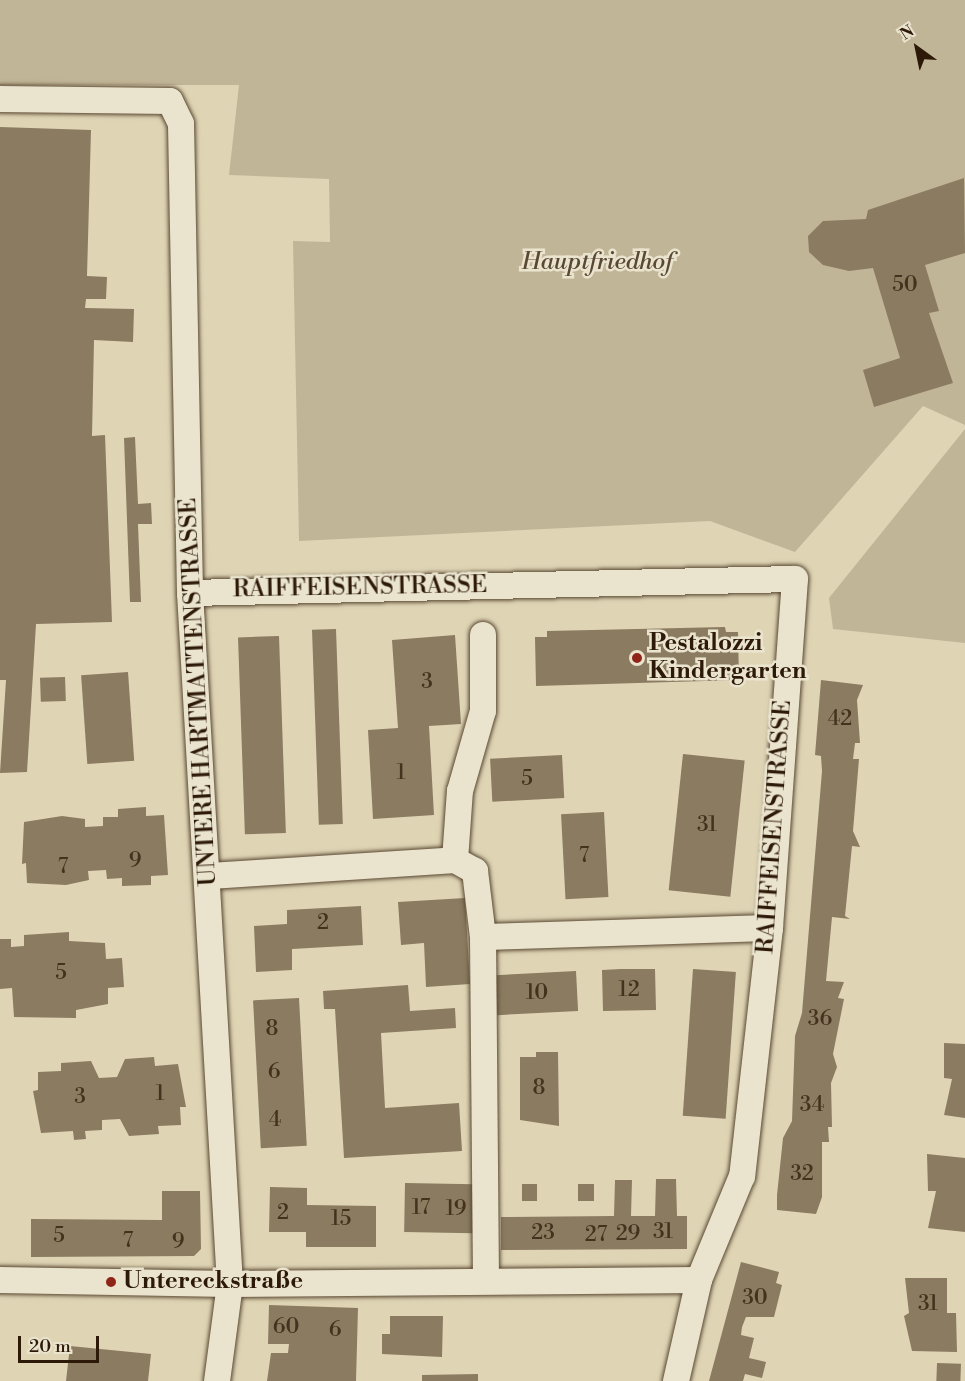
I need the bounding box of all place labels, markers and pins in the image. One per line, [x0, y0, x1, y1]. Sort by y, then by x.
place label: Pestalozzi Kindergarten [649, 630, 807, 686]
marker: Pestalozzi Kindergarten [630, 651, 644, 665]
place label: Untereckstraße [123, 1268, 303, 1296]
marker: Untereckstraße [104, 1275, 118, 1289]

